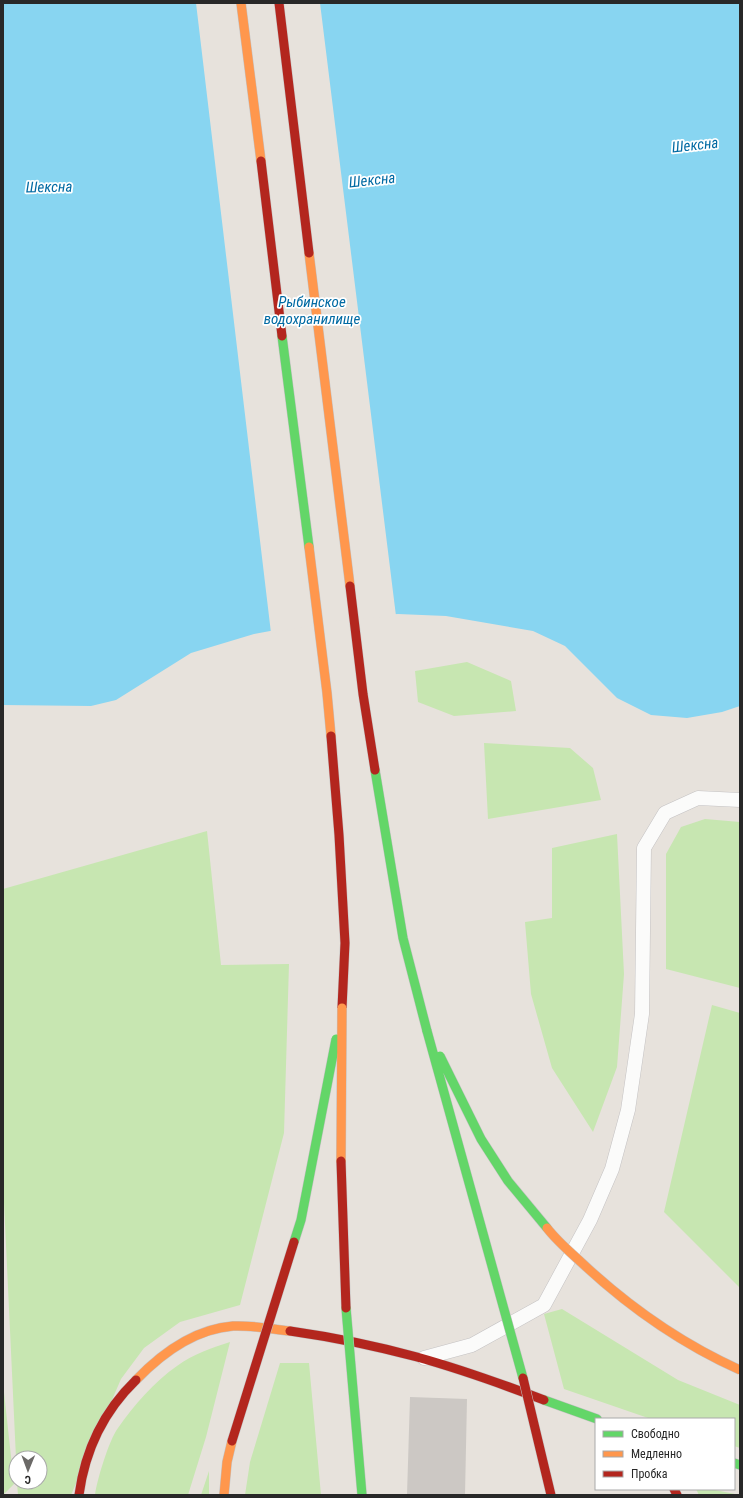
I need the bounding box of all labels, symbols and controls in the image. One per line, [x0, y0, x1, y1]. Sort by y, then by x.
water label: Шексна [671, 134, 719, 156]
water label: Шексна [348, 169, 396, 191]
water label: Шексна [26, 178, 73, 196]
water label: Рыбинское водохранилище [264, 293, 361, 328]
legend [595, 1418, 735, 1490]
text: Свободно [631, 1427, 680, 1441]
text: Медленно [631, 1447, 682, 1461]
north arrow [8, 1450, 48, 1490]
text: Пробка [631, 1467, 668, 1481]
text: С [25, 1473, 31, 1486]

